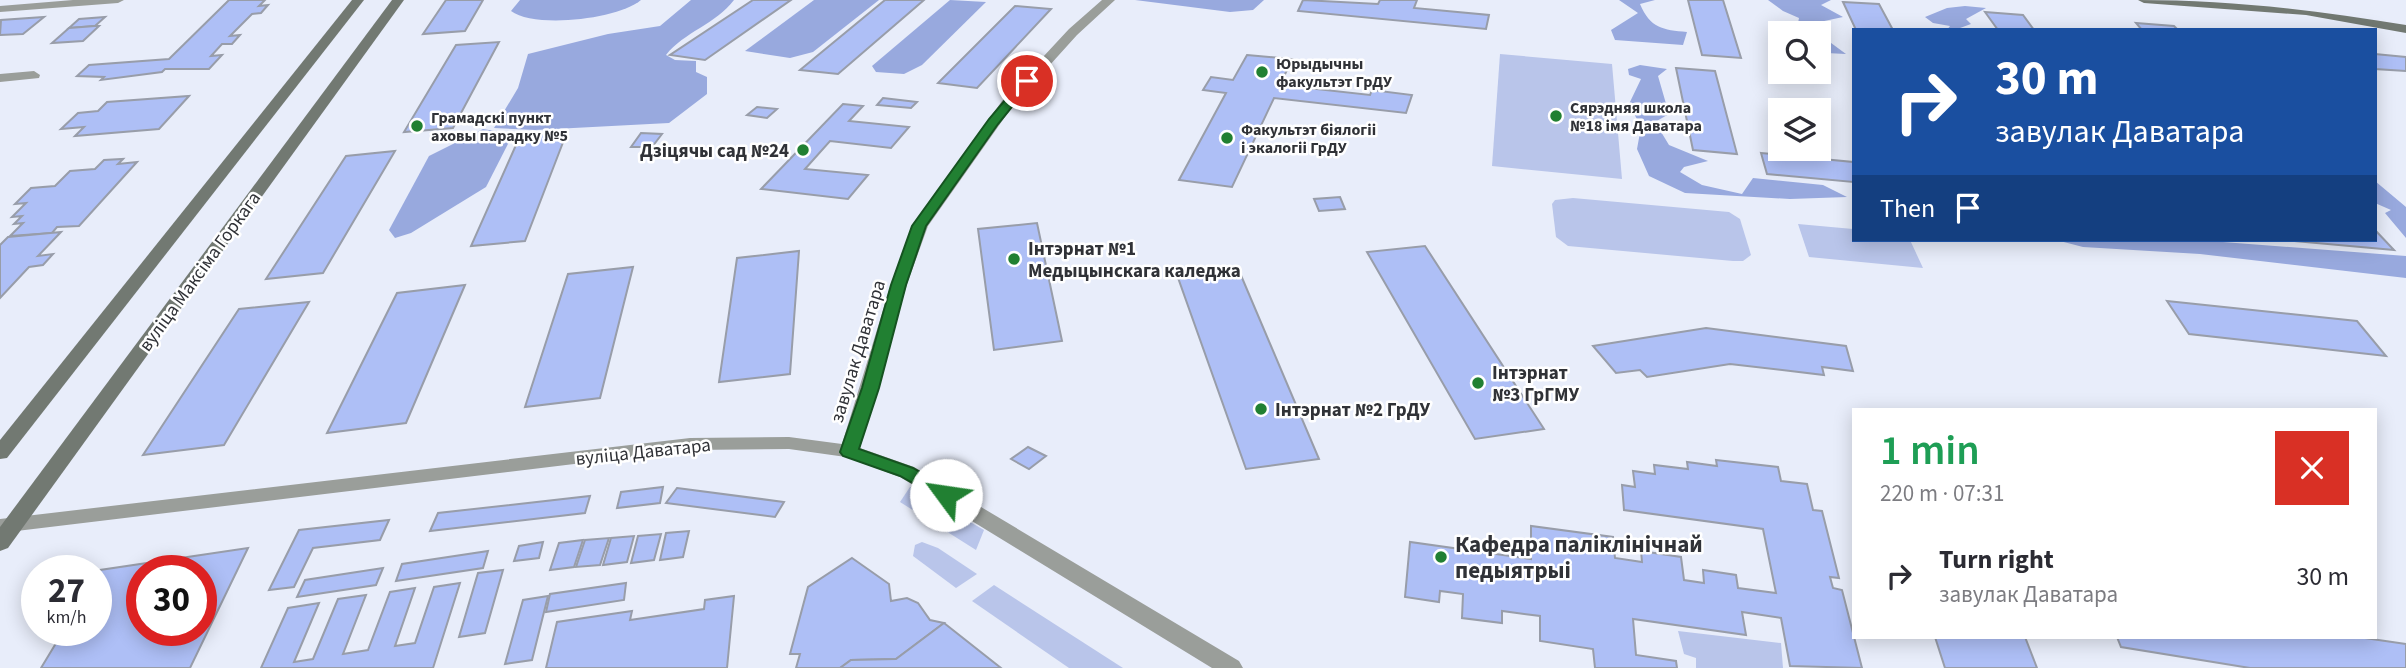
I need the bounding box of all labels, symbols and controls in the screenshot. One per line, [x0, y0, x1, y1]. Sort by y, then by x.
map controls [1768, 21, 1831, 161]
button: search [1768, 21, 1831, 84]
text: 30 m [1995, 44, 2099, 114]
pin [997, 51, 1057, 111]
place label: Юрыдычны факультэт ГрДУ [1276, 53, 1392, 93]
icon: right [1880, 56, 1971, 147]
icon: arrive [1008, 62, 1046, 100]
marker: Юрыдычны факультэт ГрДУ [1254, 64, 1270, 80]
place label: Сярэдняя школа №18 імя Даватара [1570, 97, 1702, 137]
button: layers [1768, 98, 1831, 161]
place label: Грамадскі пункт аховы парадку №5 [431, 107, 568, 147]
marker: Сярэдняя школа №18 імя Даватара [1548, 108, 1564, 124]
text: завулак Даватара [1995, 109, 2244, 155]
marker: Грамадскі пункт аховы парадку №5 [409, 118, 425, 134]
place label: Факультэт біялогіі і экалогіі ГрДУ [1241, 119, 1376, 159]
marker: Факультэт біялогіі і экалогіі ГрДУ [1219, 130, 1235, 146]
place label: Дзіцячы сад №24 [640, 138, 789, 165]
marker: Дзіцячы сад №24 [795, 142, 811, 158]
street label: вуліца Максіма Горкага [133, 186, 268, 358]
icon: arrive [1949, 189, 1987, 227]
text: Then [1880, 190, 1935, 227]
place label: Інтэрнат №1 Медыцынскага каледжа [1028, 236, 1241, 285]
marker: Інтэрнат №1 Медыцынскага каледжа [1006, 251, 1022, 267]
street label: завулак Даватара [824, 277, 893, 426]
place label: Інтэрнат №3 ГрГМУ [1492, 360, 1580, 409]
marker: Інтэрнат №3 ГрГМУ [1470, 375, 1486, 391]
place label: Інтэрнат №2 ГрДУ [1275, 397, 1430, 424]
marker: Інтэрнат №2 ГрДУ [1253, 401, 1269, 417]
text: 1 min [1880, 421, 1980, 481]
button: close [2275, 431, 2349, 505]
street label: вуліца Даватара [574, 432, 712, 473]
position arrow [909, 458, 983, 532]
text: 220 m · 07:31 [1880, 477, 2004, 510]
place label: Кафедра паліклінічнай педыятрыі [1455, 528, 1703, 587]
text: Turn right [1939, 541, 2054, 578]
marker: Кафедра паліклінічнай педыятрыі [1433, 549, 1449, 565]
speed limit sign: 30 [126, 555, 217, 646]
icon: right [1880, 557, 1918, 595]
text: 30 m [2296, 558, 2349, 595]
text: 27 [48, 566, 85, 616]
text: завулак Даватара [1939, 578, 2118, 611]
text: km/h [47, 605, 86, 630]

